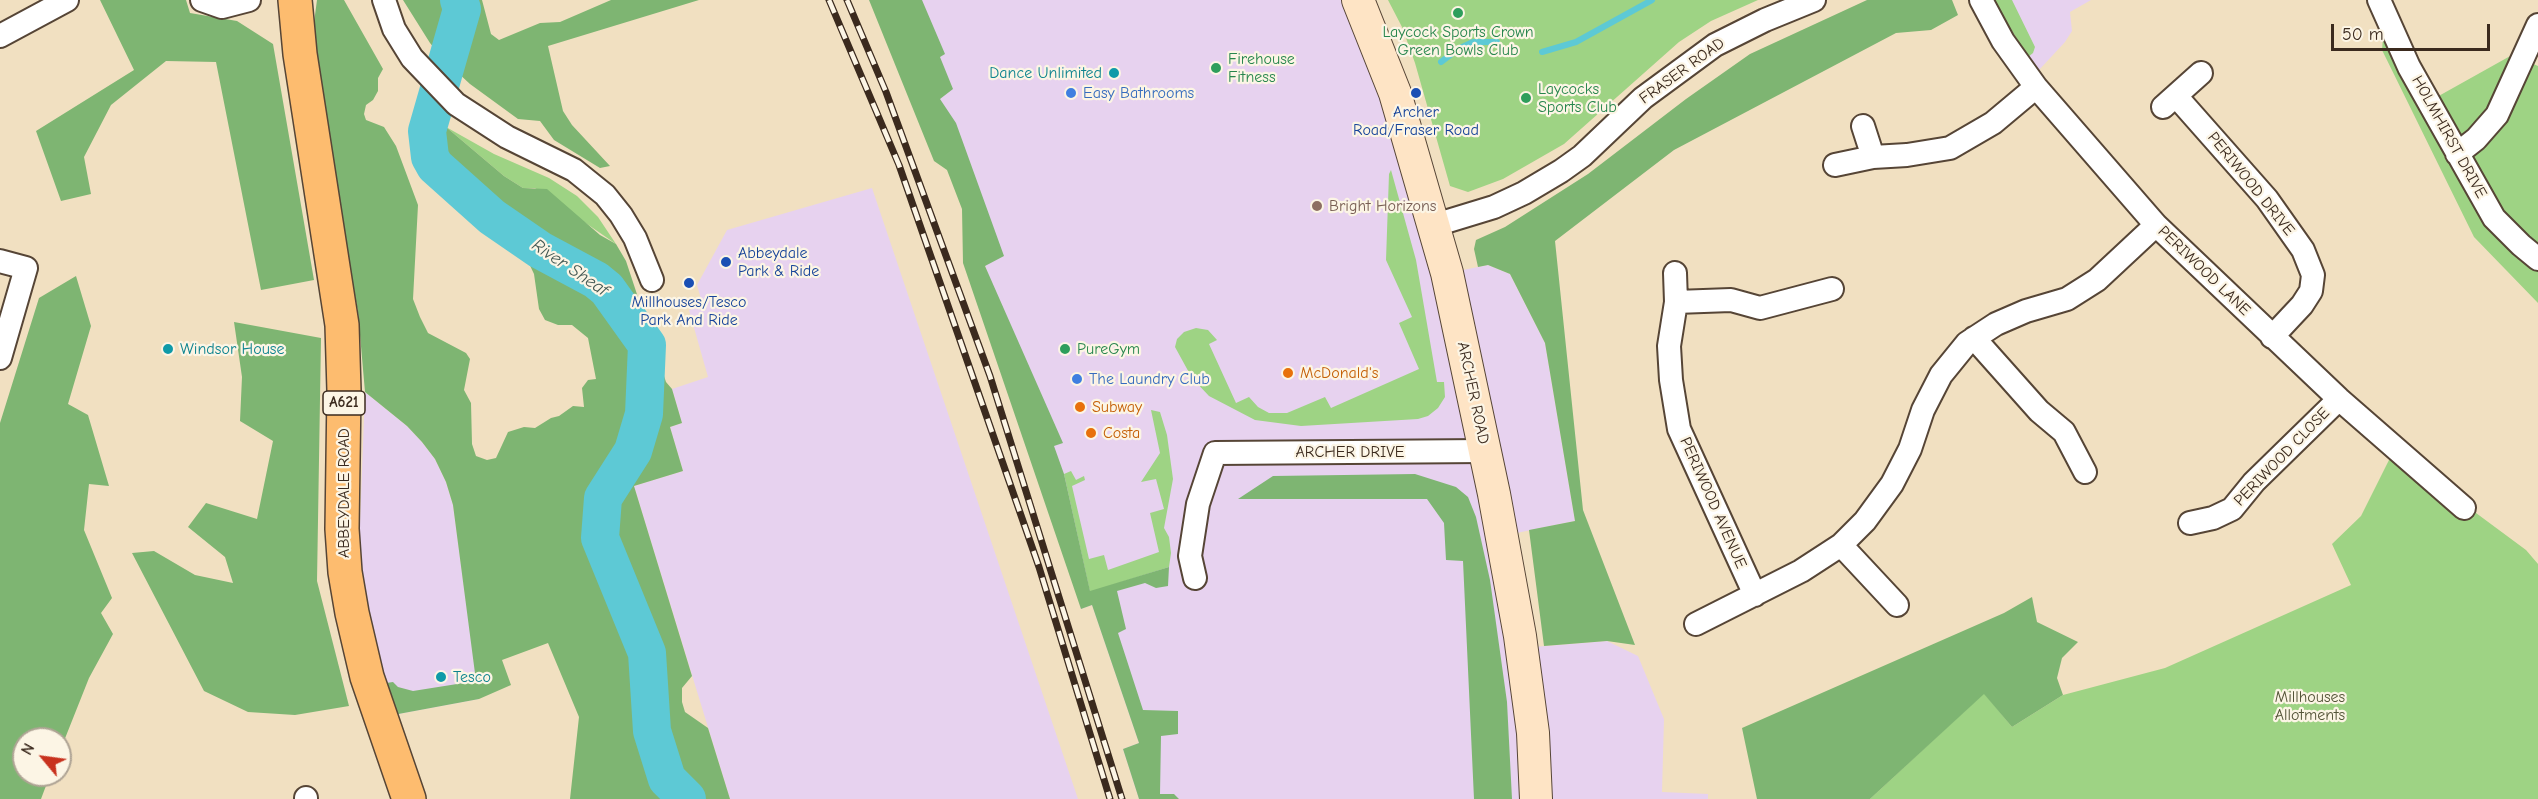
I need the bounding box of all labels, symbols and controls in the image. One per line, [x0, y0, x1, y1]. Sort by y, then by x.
marker: Laycock Sports Crown Green Bowls Club [1451, 6, 1465, 20]
scale bar [2334, 12, 2493, 50]
place label: Laycock Sports Crown Green Bowls Club [1382, 22, 1534, 60]
text: 50 m [2342, 24, 2384, 45]
street label: FRASER ROAD [1636, 34, 1728, 108]
place label: Firehouse Fitness [1228, 49, 1295, 87]
marker: Firehouse Fitness [1209, 61, 1223, 75]
place label: Dance Unlimited [989, 63, 1102, 83]
marker: Dance Unlimited [1107, 66, 1121, 80]
street label: HOLMHIRST DRIVE [2407, 72, 2491, 202]
place label: Laycocks Sports Club [1538, 79, 1617, 117]
place label: Easy Bathrooms [1083, 83, 1194, 103]
marker: Easy Bathrooms [1064, 86, 1078, 100]
marker: Archer Road/Fraser Road [1409, 86, 1423, 100]
marker: Laycocks Sports Club [1519, 91, 1533, 105]
place label: Archer Road/Fraser Road [1353, 102, 1479, 140]
street label: PERIWOOD DRIVE [2203, 128, 2299, 240]
place label: Bright Horizons [1329, 196, 1436, 216]
marker: Bright Horizons [1310, 199, 1324, 213]
street label: PERIWOOD LANE [2154, 222, 2254, 320]
water label: River Sheaf [528, 235, 612, 301]
place label: Abbeydale Park & Ride [738, 243, 819, 281]
marker: Abbeydale Park & Ride [719, 255, 733, 269]
marker: Millhouses/Tesco Park And Ride [682, 276, 696, 290]
place label: Millhouses/Tesco Park And Ride [631, 292, 747, 330]
place label: Windsor House [180, 339, 284, 359]
place label: PureGym [1077, 339, 1140, 359]
street label: ARCHER ROAD [1453, 340, 1493, 446]
marker: Windsor House [161, 342, 175, 356]
marker: PureGym [1058, 342, 1072, 356]
place label: McDonald's [1300, 363, 1379, 383]
marker: McDonald's [1281, 366, 1295, 380]
place label: The Laundry Club [1089, 369, 1210, 389]
marker: The Laundry Club [1070, 372, 1084, 386]
road number: A621 [323, 391, 365, 415]
place label: Subway [1092, 397, 1142, 417]
marker: Subway [1073, 400, 1087, 414]
street label: PERIWOOD CLOSE [2230, 404, 2334, 510]
place label: Costa [1103, 423, 1140, 443]
marker: Costa [1084, 426, 1098, 440]
street label: ABBEYDALE ROAD [334, 428, 354, 558]
street label: PERIWOOD AVENUE [1675, 434, 1751, 572]
street label: ARCHER DRIVE [1296, 442, 1404, 462]
place label: Tesco [453, 667, 491, 687]
marker: Tesco [434, 670, 448, 684]
park label: Millhouses Allotments [2275, 687, 2345, 725]
north arrow [12, 727, 72, 787]
text: N [18, 740, 38, 758]

